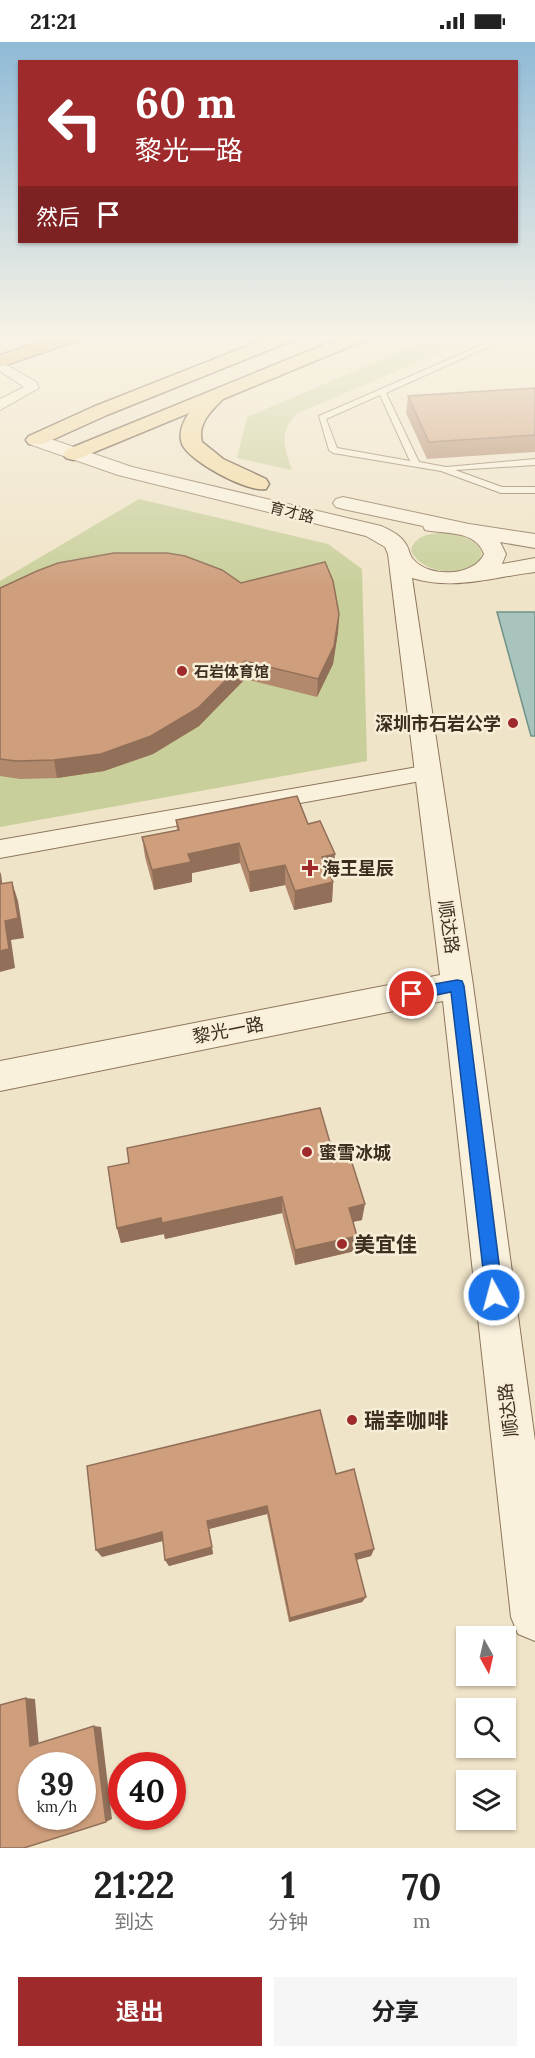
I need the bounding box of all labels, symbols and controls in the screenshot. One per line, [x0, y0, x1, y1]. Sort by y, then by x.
text: 21:21 [30, 7, 77, 35]
text: 60 m [135, 76, 236, 130]
icon: left [36, 84, 114, 162]
text: 黎光一路 [135, 133, 243, 167]
icon: arrive [92, 198, 125, 231]
text: 然后 [36, 203, 80, 231]
street label: 育才路 [268, 497, 316, 527]
place label: 石岩体育馆 [194, 662, 269, 681]
marker: 石岩体育馆 [175, 664, 189, 678]
place label: 深圳市石岩公学 [375, 712, 501, 735]
marker: 深圳市石岩公学 [506, 716, 520, 730]
place label: 海王星辰 [322, 857, 394, 880]
marker: 海王星辰 [303, 861, 317, 875]
street label: 顺达路 [434, 899, 464, 955]
pin [386, 968, 437, 1019]
icon: arrive [395, 977, 428, 1010]
street label: 黎光一路 [190, 1012, 266, 1048]
place label: 蜜雪冰城 [319, 1141, 391, 1164]
marker: 蜜雪冰城 [300, 1145, 314, 1159]
place label: 美宜佳 [354, 1231, 417, 1258]
marker: 美宜佳 [335, 1237, 349, 1251]
position arrow [462, 1263, 526, 1327]
street label: 顺达路 [493, 1382, 523, 1438]
place label: 瑞幸咖啡 [364, 1407, 448, 1434]
marker: 瑞幸咖啡 [345, 1413, 359, 1427]
north arrow [456, 1626, 516, 1686]
map controls [456, 1626, 516, 1830]
button: search [456, 1698, 516, 1758]
speed limit sign: 40 [108, 1752, 186, 1830]
text: 39 [40, 1765, 74, 1803]
button: layers [456, 1770, 516, 1830]
text: km/h [37, 1797, 77, 1816]
text: 21:22 [94, 1862, 175, 1908]
text: 1 [281, 1862, 296, 1908]
text: 70 [402, 1864, 441, 1910]
text: m [413, 1908, 431, 1933]
text: 到达 [114, 1909, 154, 1934]
text: 分钟 [268, 1909, 308, 1934]
button: 退出 [18, 1977, 262, 2046]
button: 分享 [274, 1977, 517, 2046]

